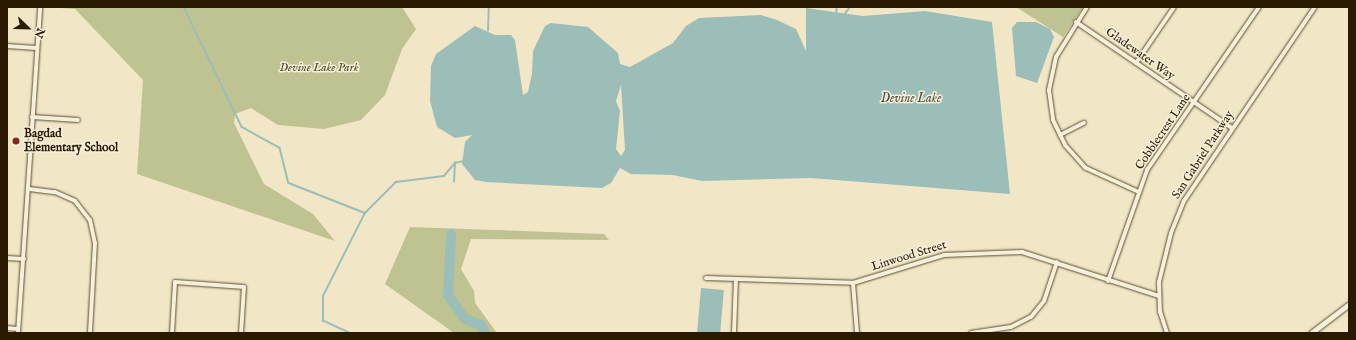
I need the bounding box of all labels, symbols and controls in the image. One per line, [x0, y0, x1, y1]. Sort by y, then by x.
north arrow [8, 8, 48, 48]
street label: Gladewater Way [1103, 25, 1177, 83]
text: N [31, 26, 47, 40]
park label: Devine Lake Park [279, 61, 359, 75]
water label: Devine Lake [881, 91, 941, 107]
street label: Cobblecrest Lane [1132, 91, 1194, 173]
street label: San Gabriel Parkway [1169, 108, 1237, 202]
place label: Bagdad Elementary School [24, 127, 118, 155]
marker: Bagdad Elementary School [11, 136, 21, 146]
street label: Linwood Street [870, 238, 948, 274]

